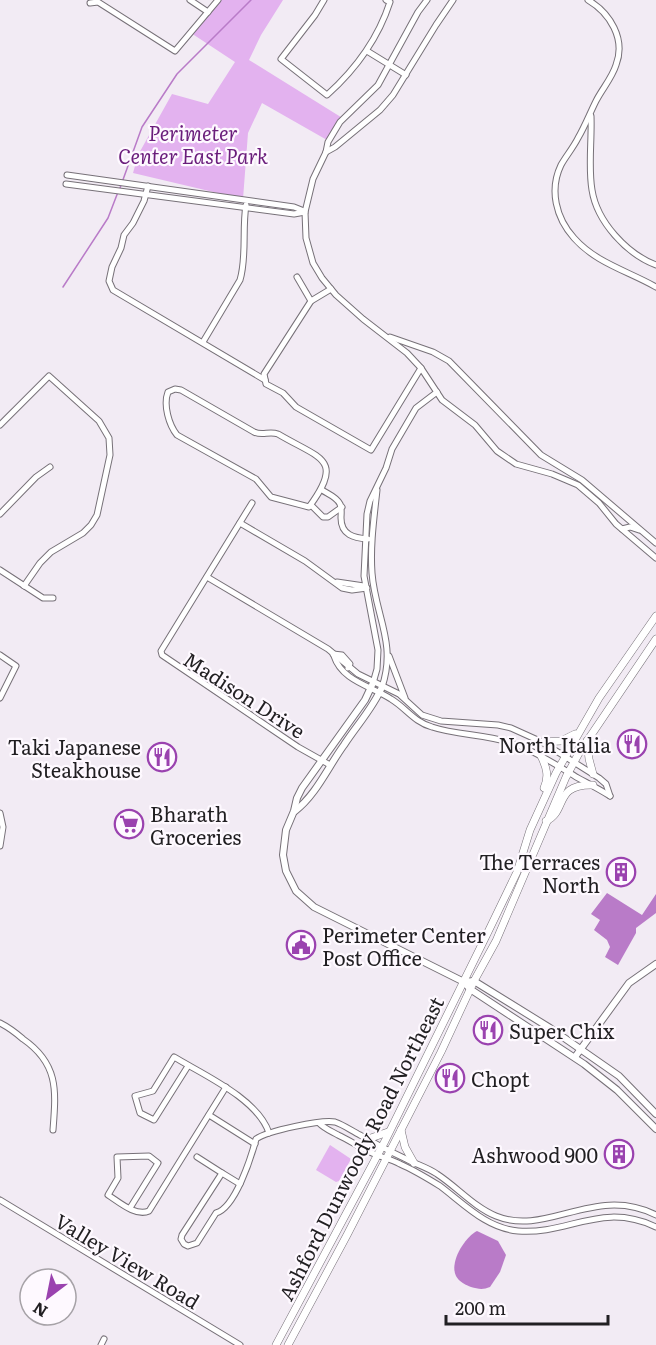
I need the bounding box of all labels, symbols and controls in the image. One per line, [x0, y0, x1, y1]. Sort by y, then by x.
park label: Perimeter Center East Park [118, 117, 268, 170]
street label: Madison Drive [178, 643, 312, 745]
restaurant icon: North Italia [616, 728, 648, 760]
place label: North Italia [498, 729, 611, 759]
place label: Taki Japanese Steakhouse [8, 731, 141, 784]
restaurant icon: Taki Japanese Steakhouse [146, 741, 178, 773]
place label: Bharath Groceries [150, 798, 241, 851]
supermarket icon: Bharath Groceries [113, 808, 145, 840]
place label: The Terraces North [479, 846, 600, 899]
building icon: The Terraces North [605, 856, 637, 888]
place label: Perimeter Center Post Office [322, 919, 486, 972]
public building icon: Perimeter Center Post Office [285, 929, 317, 961]
street label: Ashford Dunwoody Road Northeast [270, 991, 450, 1305]
restaurant icon: Super Chix [472, 1014, 504, 1046]
place label: Super Chix [509, 1015, 615, 1045]
restaurant icon: Chopt [434, 1062, 466, 1094]
place label: Chopt [471, 1063, 530, 1093]
building icon: Ashwood 900 [603, 1138, 635, 1170]
place label: Ashwood 900 [472, 1139, 598, 1169]
street label: Valley View Road [50, 1205, 206, 1315]
north arrow [18, 1267, 78, 1327]
scale bar [446, 1288, 608, 1326]
text: 200 m [455, 1294, 506, 1321]
text: N [27, 1297, 52, 1324]

